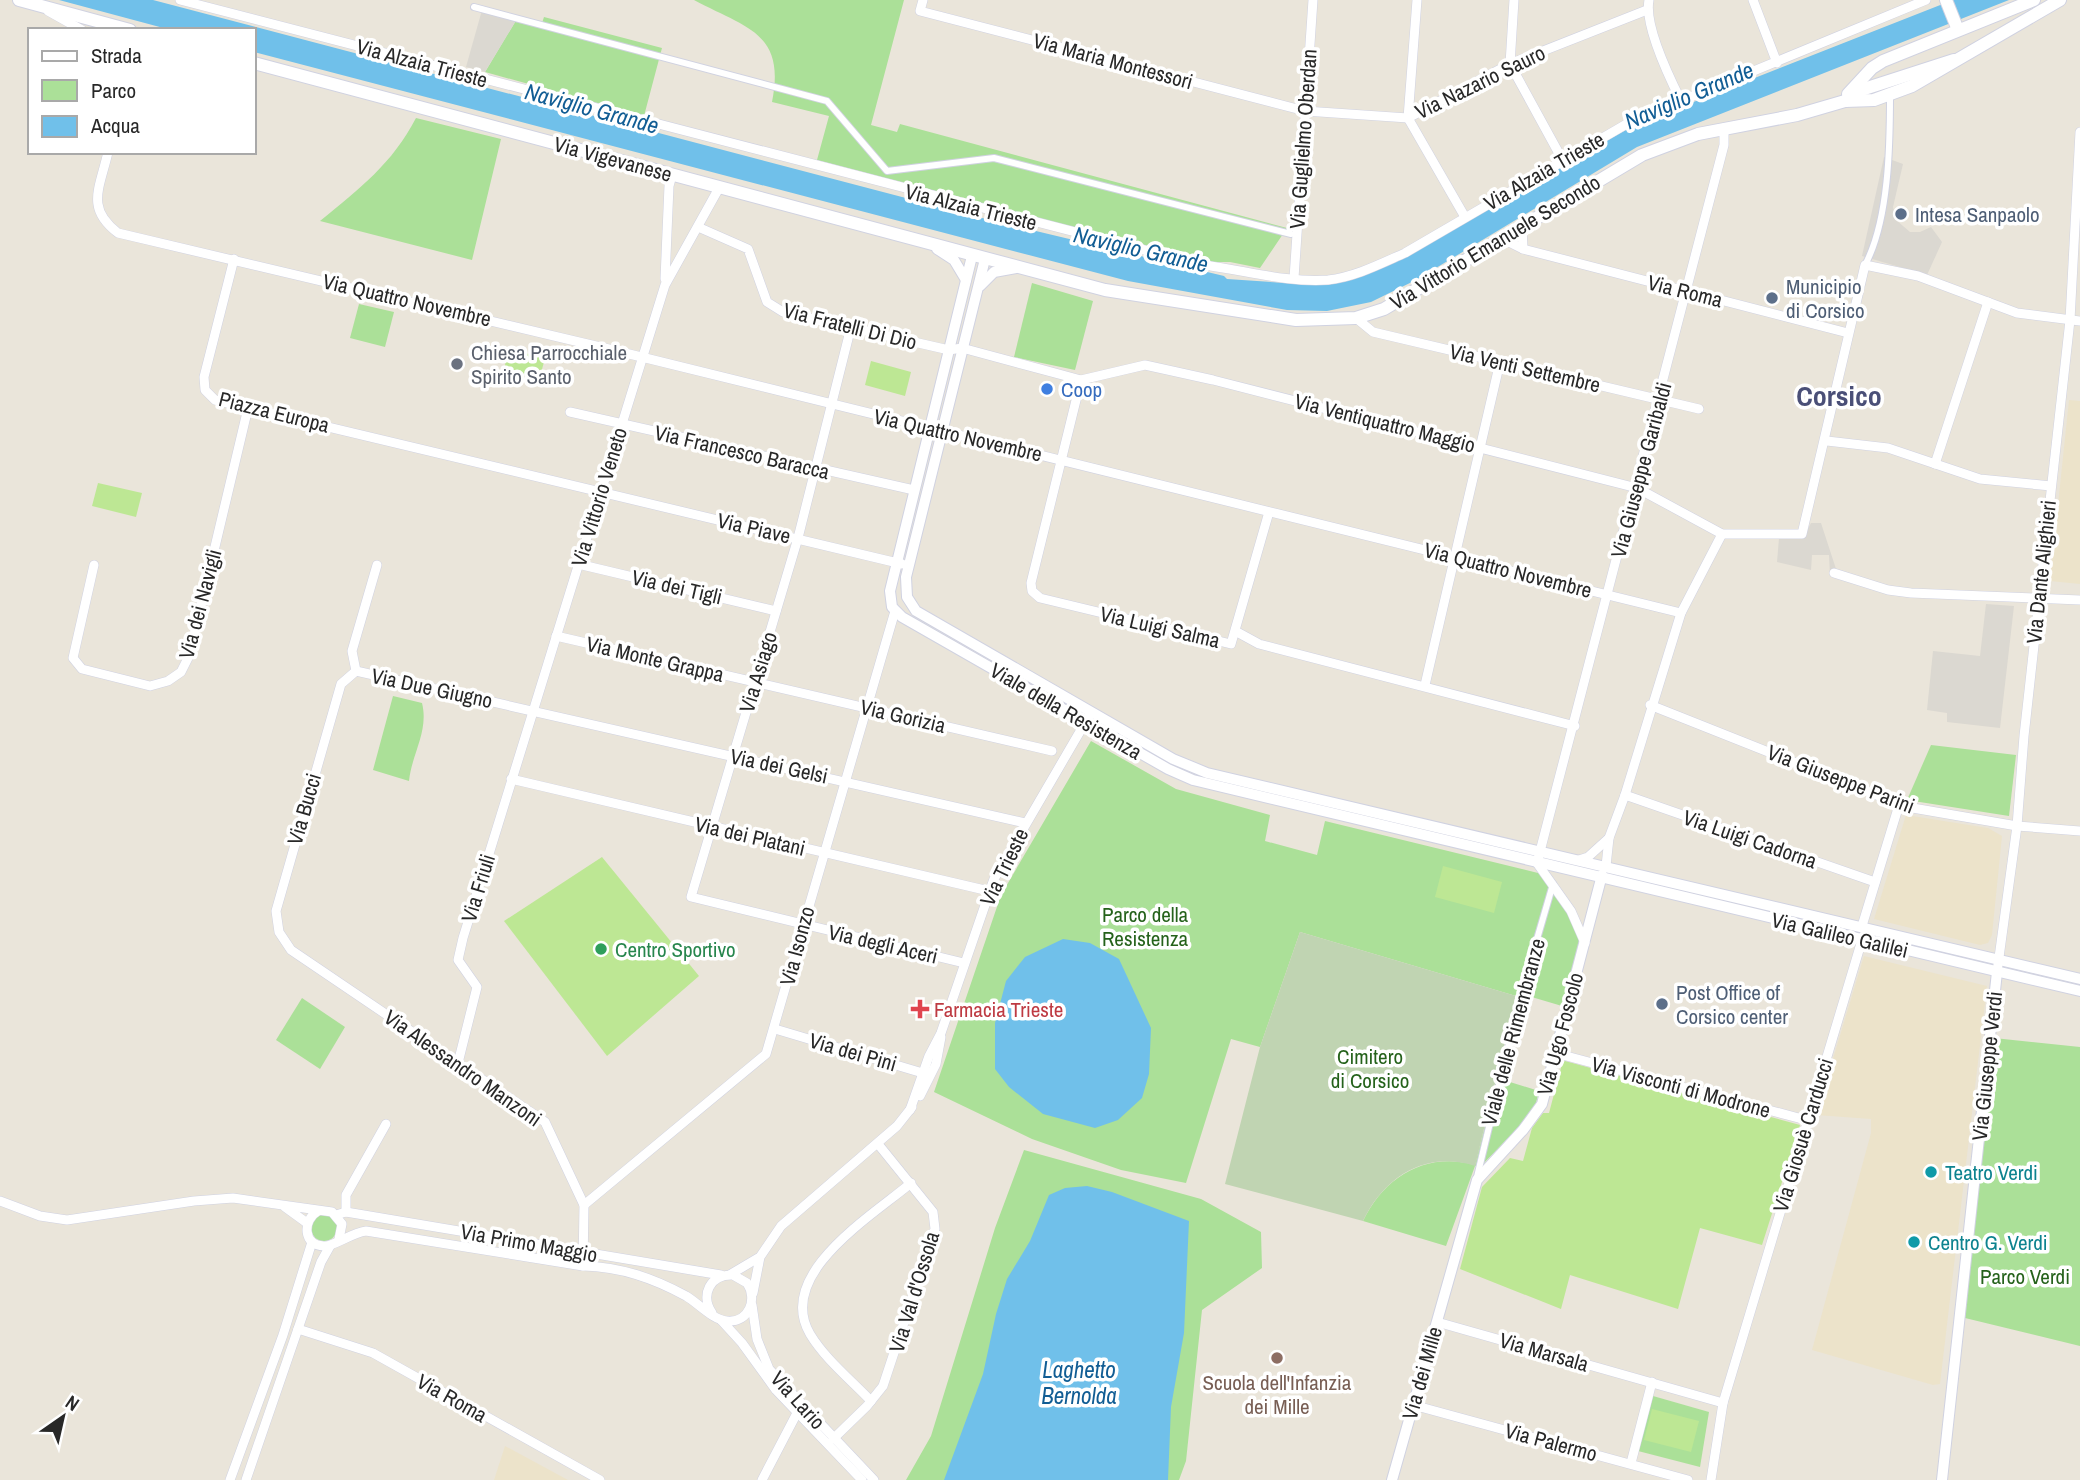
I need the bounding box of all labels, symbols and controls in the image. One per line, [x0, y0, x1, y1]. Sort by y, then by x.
street label: Via Maria Montessori [1030, 26, 1196, 96]
legend [28, 28, 256, 154]
street label: Via Alzaia Trieste [353, 32, 491, 94]
street label: Via Nazario Sauro [1410, 38, 1550, 126]
text: Strada [91, 41, 142, 70]
street label: Via Guglielmo Oberdan [1282, 48, 1324, 230]
water label: Naviglio Grande [1620, 54, 1758, 136]
water label: Naviglio Grande [522, 75, 662, 141]
text: Parco [91, 76, 136, 105]
text: Acqua [90, 111, 140, 140]
street label: Via Alzaia Trieste [1478, 125, 1610, 217]
street label: Via Vigevanese [551, 129, 675, 189]
street label: Via Vittorio Emanuele Secondo [1384, 168, 1606, 316]
street label: Via Alzaia Trieste [902, 177, 1040, 237]
place label: Intesa Sanpaolo [1915, 200, 2039, 229]
marker: Intesa Sanpaolo [1893, 206, 1909, 222]
water label: Naviglio Grande [1071, 218, 1211, 280]
street label: Via Quattro Novembre [320, 267, 494, 333]
street label: Via Roma [1644, 268, 1726, 314]
place label: Municipio di Corsico [1786, 272, 1864, 325]
marker: Municipio di Corsico [1764, 290, 1780, 306]
street label: Via Fratelli Di Dio [780, 295, 920, 357]
street label: Via Venti Settembre [1447, 337, 1603, 399]
place label: Chiesa Parrocchiale Spirito Santo [471, 338, 627, 391]
marker: Chiesa Parrocchiale Spirito Santo [449, 356, 465, 372]
place label: Coop [1061, 375, 1102, 404]
district label: Corsico [1796, 377, 1882, 415]
street label: Via Giuseppe Garibaldi [1604, 379, 1678, 561]
marker: Coop [1039, 381, 1055, 397]
street label: Piazza Europa [216, 384, 333, 440]
street label: Via Ventiquattro Maggio [1292, 386, 1478, 460]
street label: Via Quattro Novembre [871, 402, 1045, 468]
street label: Via Francesco Baracca [652, 418, 833, 486]
street label: Via Vittorio Veneto [564, 424, 634, 570]
street label: Via Dante Alighieri [2019, 499, 2063, 645]
street label: Via Piave [714, 506, 794, 550]
street label: Via Quattro Novembre [1421, 535, 1595, 605]
street label: Via dei Navigli [171, 546, 229, 662]
street label: Via dei Tigli [629, 563, 725, 611]
street label: Via Luigi Salma [1097, 599, 1223, 655]
street label: Via Asiago [732, 628, 784, 716]
street label: Via Monte Grappa [583, 629, 727, 689]
street label: Viale della Resistenza [985, 656, 1148, 767]
street label: Via Due Giugno [369, 661, 495, 715]
street label: Via Gorizia [857, 692, 949, 740]
street label: Via Giuseppe Parini [1763, 738, 1919, 820]
street label: Via dei Gelsi [727, 741, 831, 791]
street label: Via Bucci [280, 770, 328, 848]
street label: Via Luigi Cadorna [1679, 803, 1821, 876]
street label: Via dei Platani [692, 809, 808, 863]
street label: Via Trieste [973, 823, 1035, 911]
street label: Via Friuli [454, 850, 502, 926]
park label: Parco della Resistenza [1102, 900, 1188, 953]
street label: Via Isonzo [772, 903, 822, 989]
street label: Via Galileo Galilei [1769, 905, 1911, 965]
street label: Via degli Aceri [825, 917, 941, 971]
place label: Centro Sportivo [615, 935, 736, 964]
street label: Viale delle Rimembranze [1474, 935, 1552, 1129]
marker: Centro Sportivo [593, 941, 609, 957]
street label: Via Ugo Foscolo [1530, 969, 1590, 1099]
place label: Post Office of Corsico center [1676, 978, 1788, 1031]
street label: Via Giuseppe Verdi [1965, 990, 2009, 1142]
place label: Farmacia Trieste [934, 995, 1063, 1024]
marker: Post Office of Corsico center [1654, 996, 1670, 1012]
marker: Farmacia Trieste [912, 1001, 928, 1017]
street label: Via Alessandro Manzoni [378, 1003, 548, 1133]
street label: Via dei Pini [806, 1026, 900, 1078]
park label: Cimitero di Corsico [1331, 1042, 1409, 1095]
street label: Via Visconti di Modrone [1588, 1049, 1774, 1125]
street label: Via Giosuè Carducci [1766, 1054, 1840, 1216]
place label: Teatro Verdi [1945, 1158, 2038, 1187]
marker: Teatro Verdi [1923, 1164, 1939, 1180]
street label: Via Primo Maggio [458, 1217, 600, 1269]
street label: Via Val d'Ossola [882, 1227, 946, 1356]
place label: Centro G. Verdi [1928, 1228, 2048, 1257]
marker: Centro G. Verdi [1906, 1234, 1922, 1250]
park label: Parco Verdi [1980, 1262, 2070, 1291]
street label: Via dei Mille [1395, 1323, 1449, 1423]
street label: Via Marsala [1496, 1325, 1592, 1379]
marker: Scuola dell'Infanzia dei Mille [1269, 1350, 1285, 1366]
water label: Laghetto Bernolda [1041, 1354, 1117, 1411]
street label: Via Lario [764, 1364, 832, 1436]
street label: Via Roma [412, 1367, 493, 1429]
place label: Scuola dell'Infanzia dei Mille [1203, 1368, 1352, 1421]
north arrow [28, 1382, 98, 1452]
text: N [61, 1389, 84, 1417]
street label: Via Palermo [1502, 1416, 1600, 1468]

